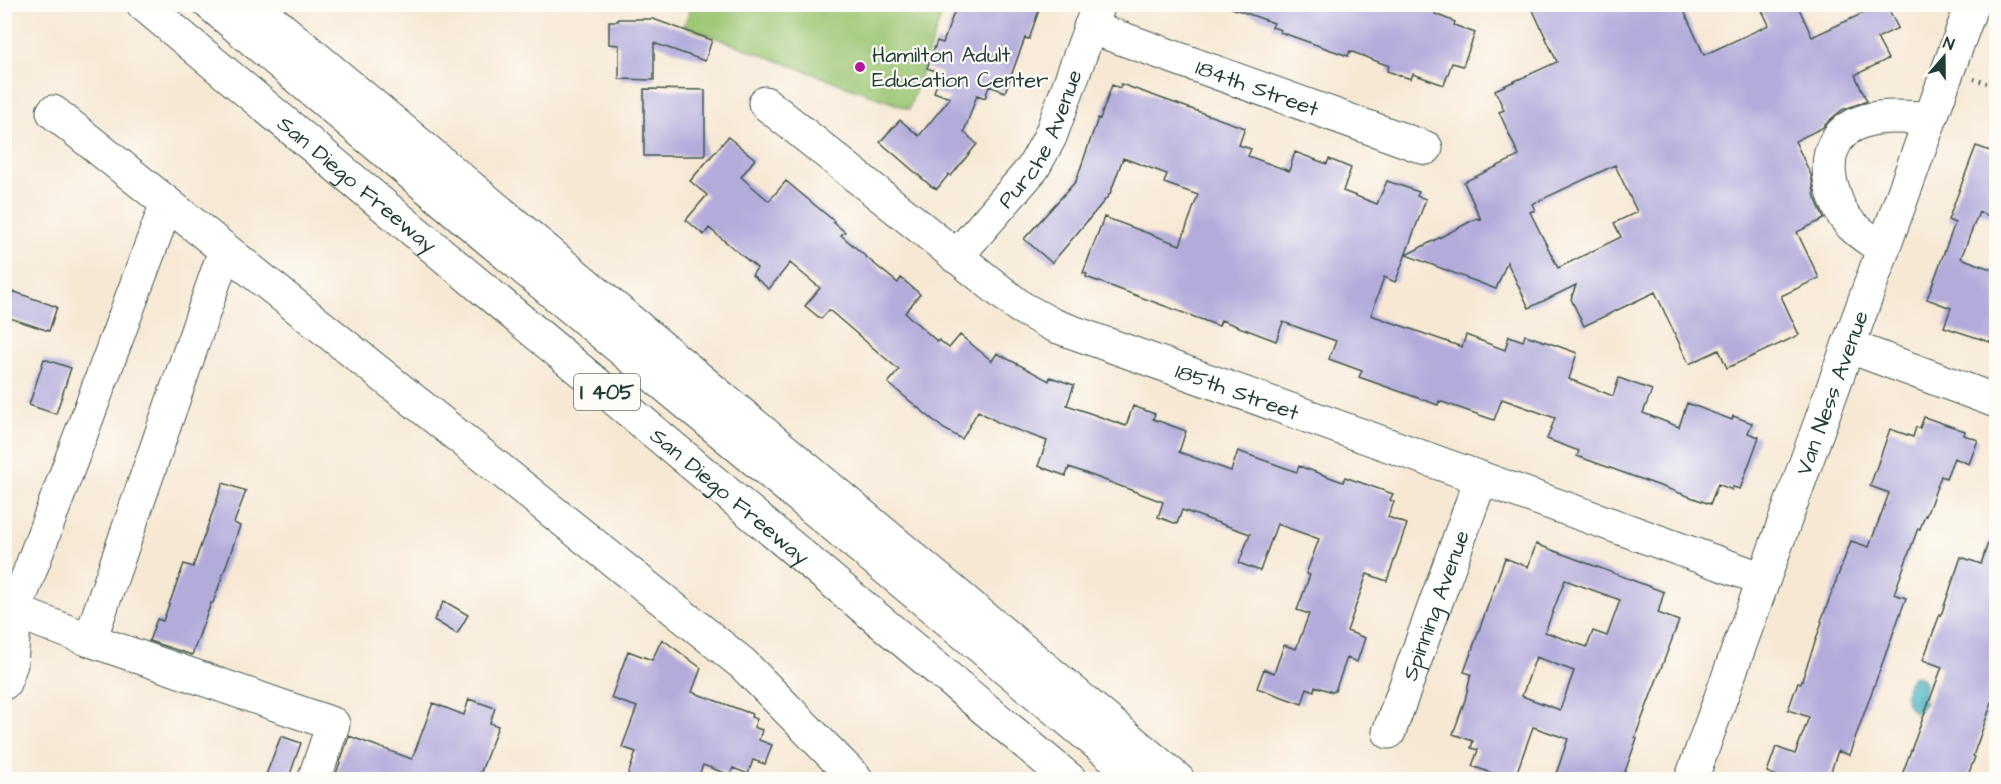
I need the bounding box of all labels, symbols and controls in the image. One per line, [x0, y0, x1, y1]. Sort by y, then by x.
north arrow [1914, 27, 1974, 87]
text: N [1940, 32, 1957, 56]
place label: Hamilton Adult Education Center [872, 40, 1048, 96]
street label: 184th Street [1191, 52, 1323, 125]
marker: Hamilton Adult Education Center [853, 60, 867, 74]
street label: Purche Avenue [991, 65, 1091, 215]
street label: San Diego Freeway [270, 109, 443, 262]
street label: Van Ness Avenue [1789, 306, 1877, 480]
street label: 185th Street [1171, 356, 1303, 429]
road number: I 405 [574, 374, 640, 410]
street label: San Diego Freeway [643, 421, 816, 574]
street label: Spinning Avenue [1395, 526, 1478, 685]

